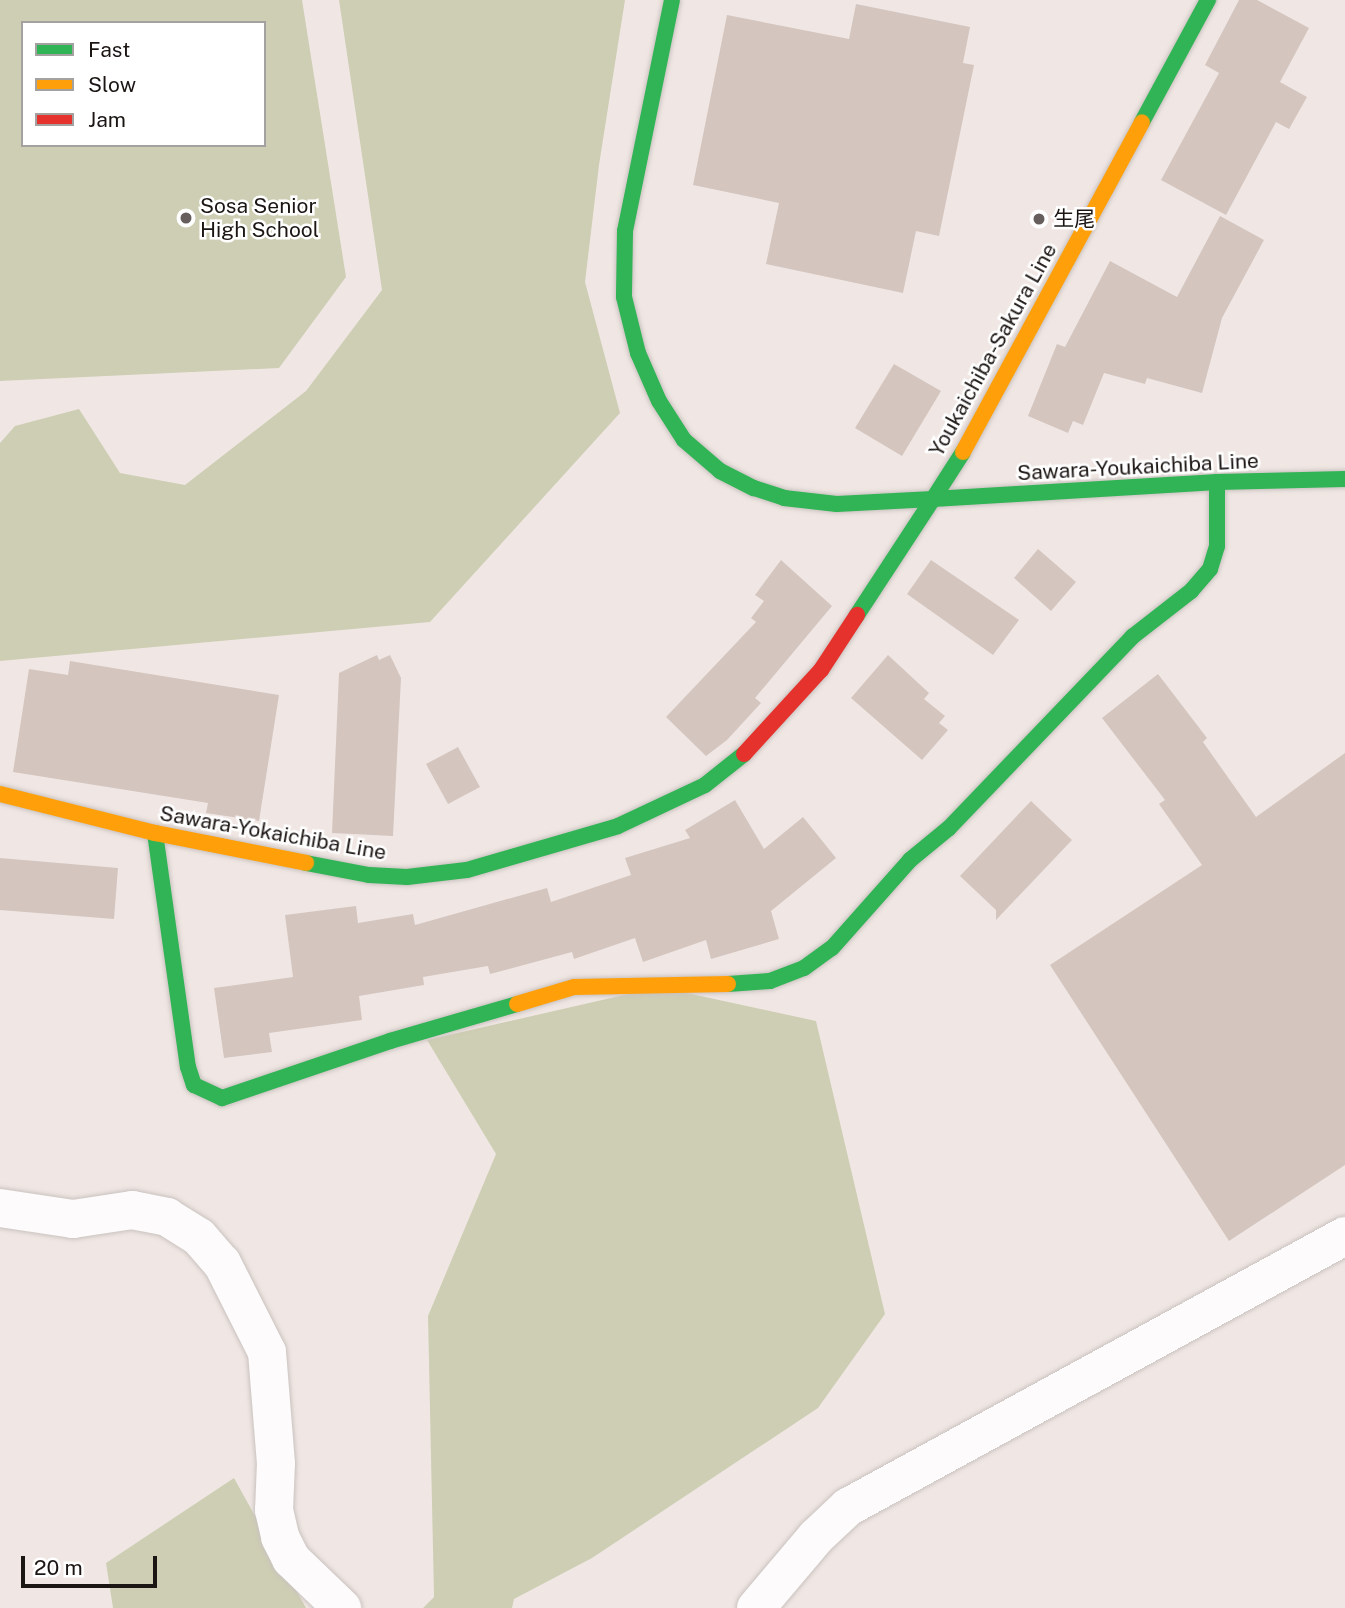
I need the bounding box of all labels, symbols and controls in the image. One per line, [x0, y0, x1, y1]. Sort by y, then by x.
legend [21, 21, 266, 147]
text: Fast [88, 37, 130, 62]
text: Slow [88, 72, 136, 97]
text: Jam [88, 107, 126, 132]
place label: Sosa Senior High School [200, 193, 319, 243]
place label: 生尾 [1053, 206, 1095, 232]
marker: Sosa Senior High School [178, 210, 194, 226]
marker: 生尾 [1031, 211, 1047, 227]
street label: Youkaichiba-Sakura Line [924, 239, 1062, 461]
street label: Sawara-Youkaichiba Line [1017, 448, 1259, 486]
street label: Sawara-Yokaichiba Line [158, 801, 388, 865]
scale bar [24, 1542, 161, 1586]
text: 20 m [34, 1555, 83, 1580]

